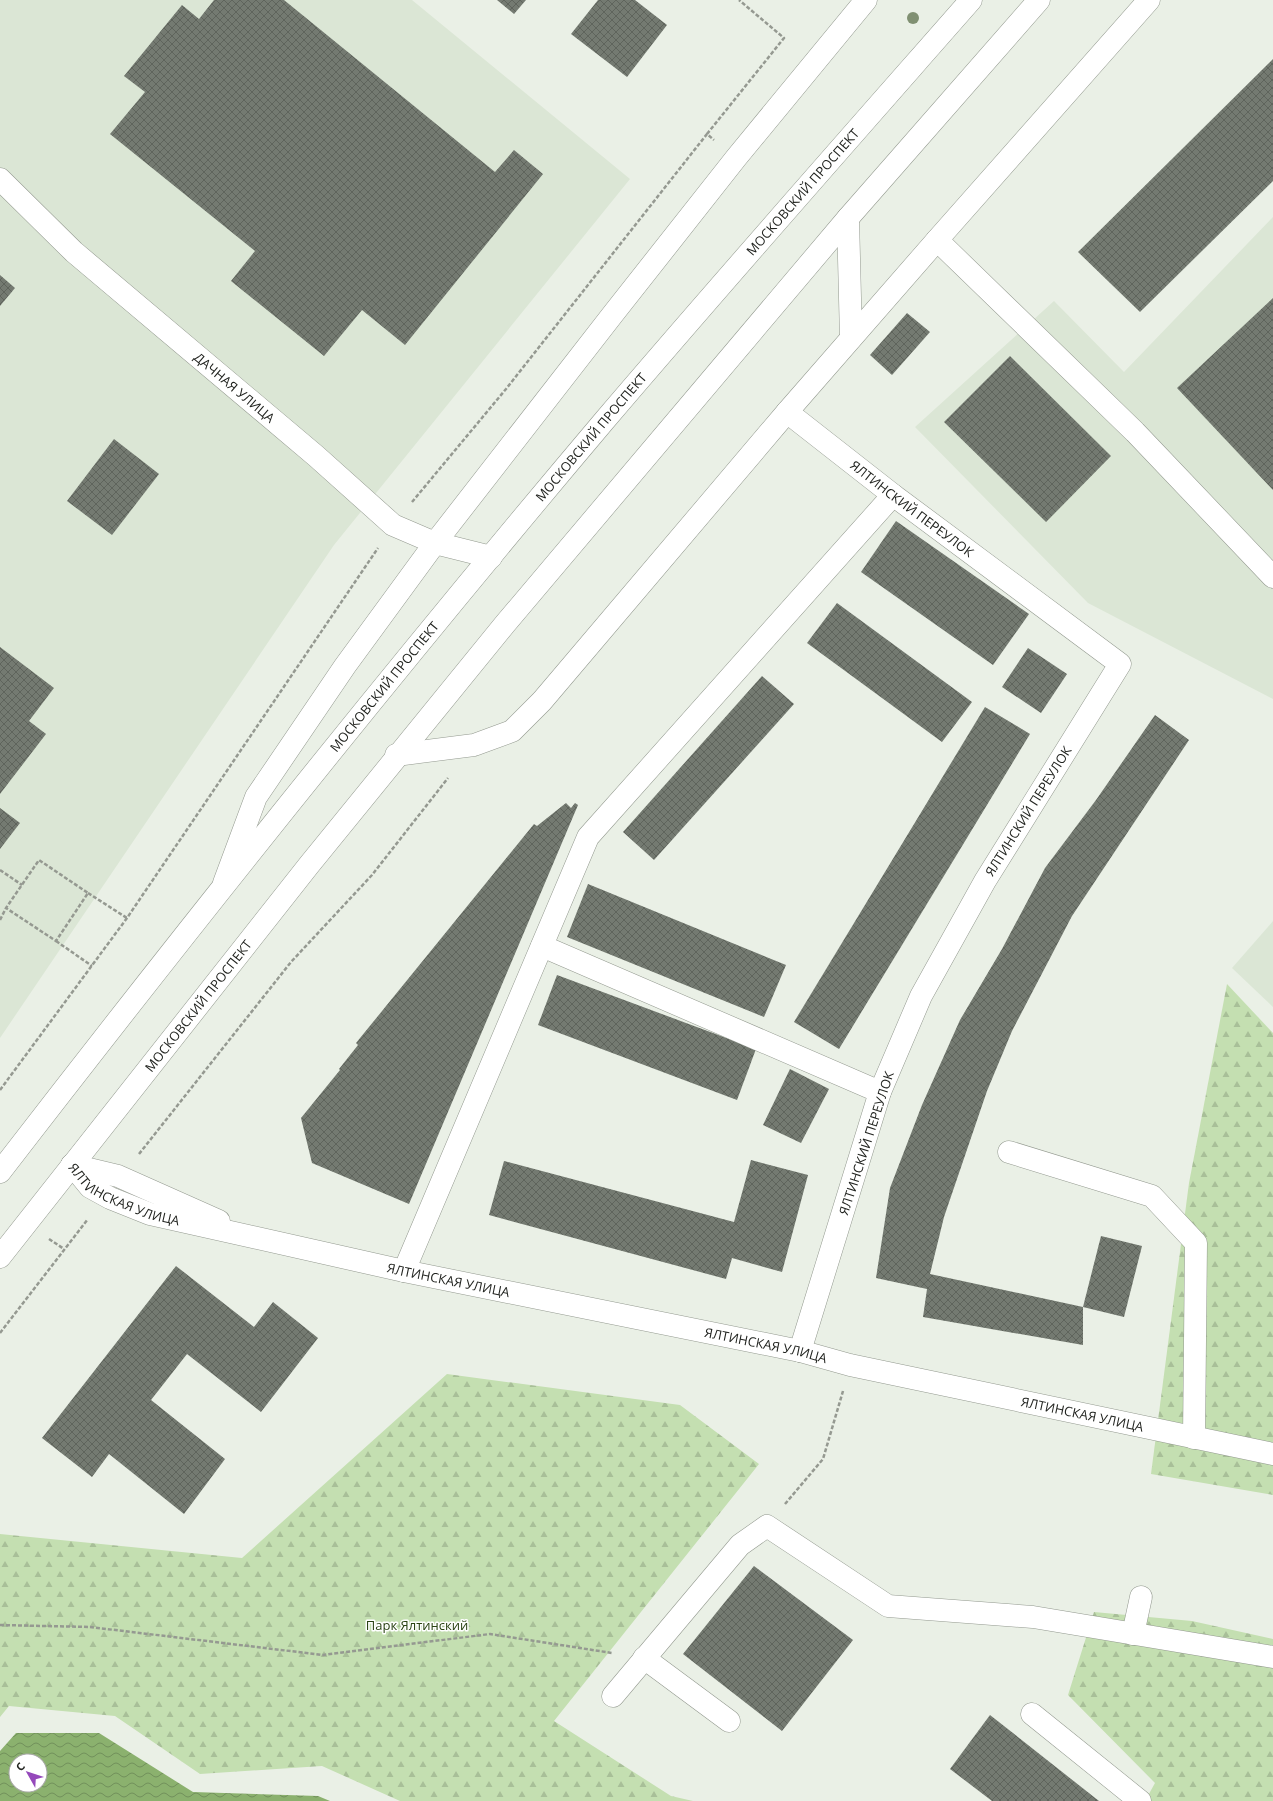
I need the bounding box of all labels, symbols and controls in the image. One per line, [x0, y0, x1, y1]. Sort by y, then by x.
street label: МОСКОВСКИЙ ПРОСПЕКТ [742, 124, 864, 259]
street label: ДАЧНАЯ УЛИЦА [190, 348, 279, 427]
street label: МОСКОВСКИЙ ПРОСПЕКТ [531, 368, 651, 505]
street label: ЯЛТИНСКИЙ ПЕРЕУЛОК [847, 456, 977, 561]
street label: МОСКОВСКИЙ ПРОСПЕКТ [326, 617, 443, 756]
street label: ЯЛТИНСКИЙ ПЕРЕУЛОК [981, 742, 1075, 879]
street label: МОСКОВСКИЙ ПРОСПЕКТ [141, 935, 256, 1075]
street label: ЯЛТИНСКИЙ ПЕРЕУЛОК [834, 1069, 898, 1217]
street label: ЯЛТИНСКАЯ УЛИЦА [65, 1159, 182, 1230]
street label: ЯЛТИНСКАЯ УЛИЦА [385, 1258, 512, 1301]
street label: ЯЛТИНСКАЯ УЛИЦА [703, 1323, 830, 1367]
street label: ЯЛТИНСКАЯ УЛИЦА [1019, 1392, 1146, 1436]
park label: Парк Ялтинский [366, 1616, 468, 1634]
north arrow [8, 1753, 48, 1793]
text: С [12, 1759, 28, 1774]

